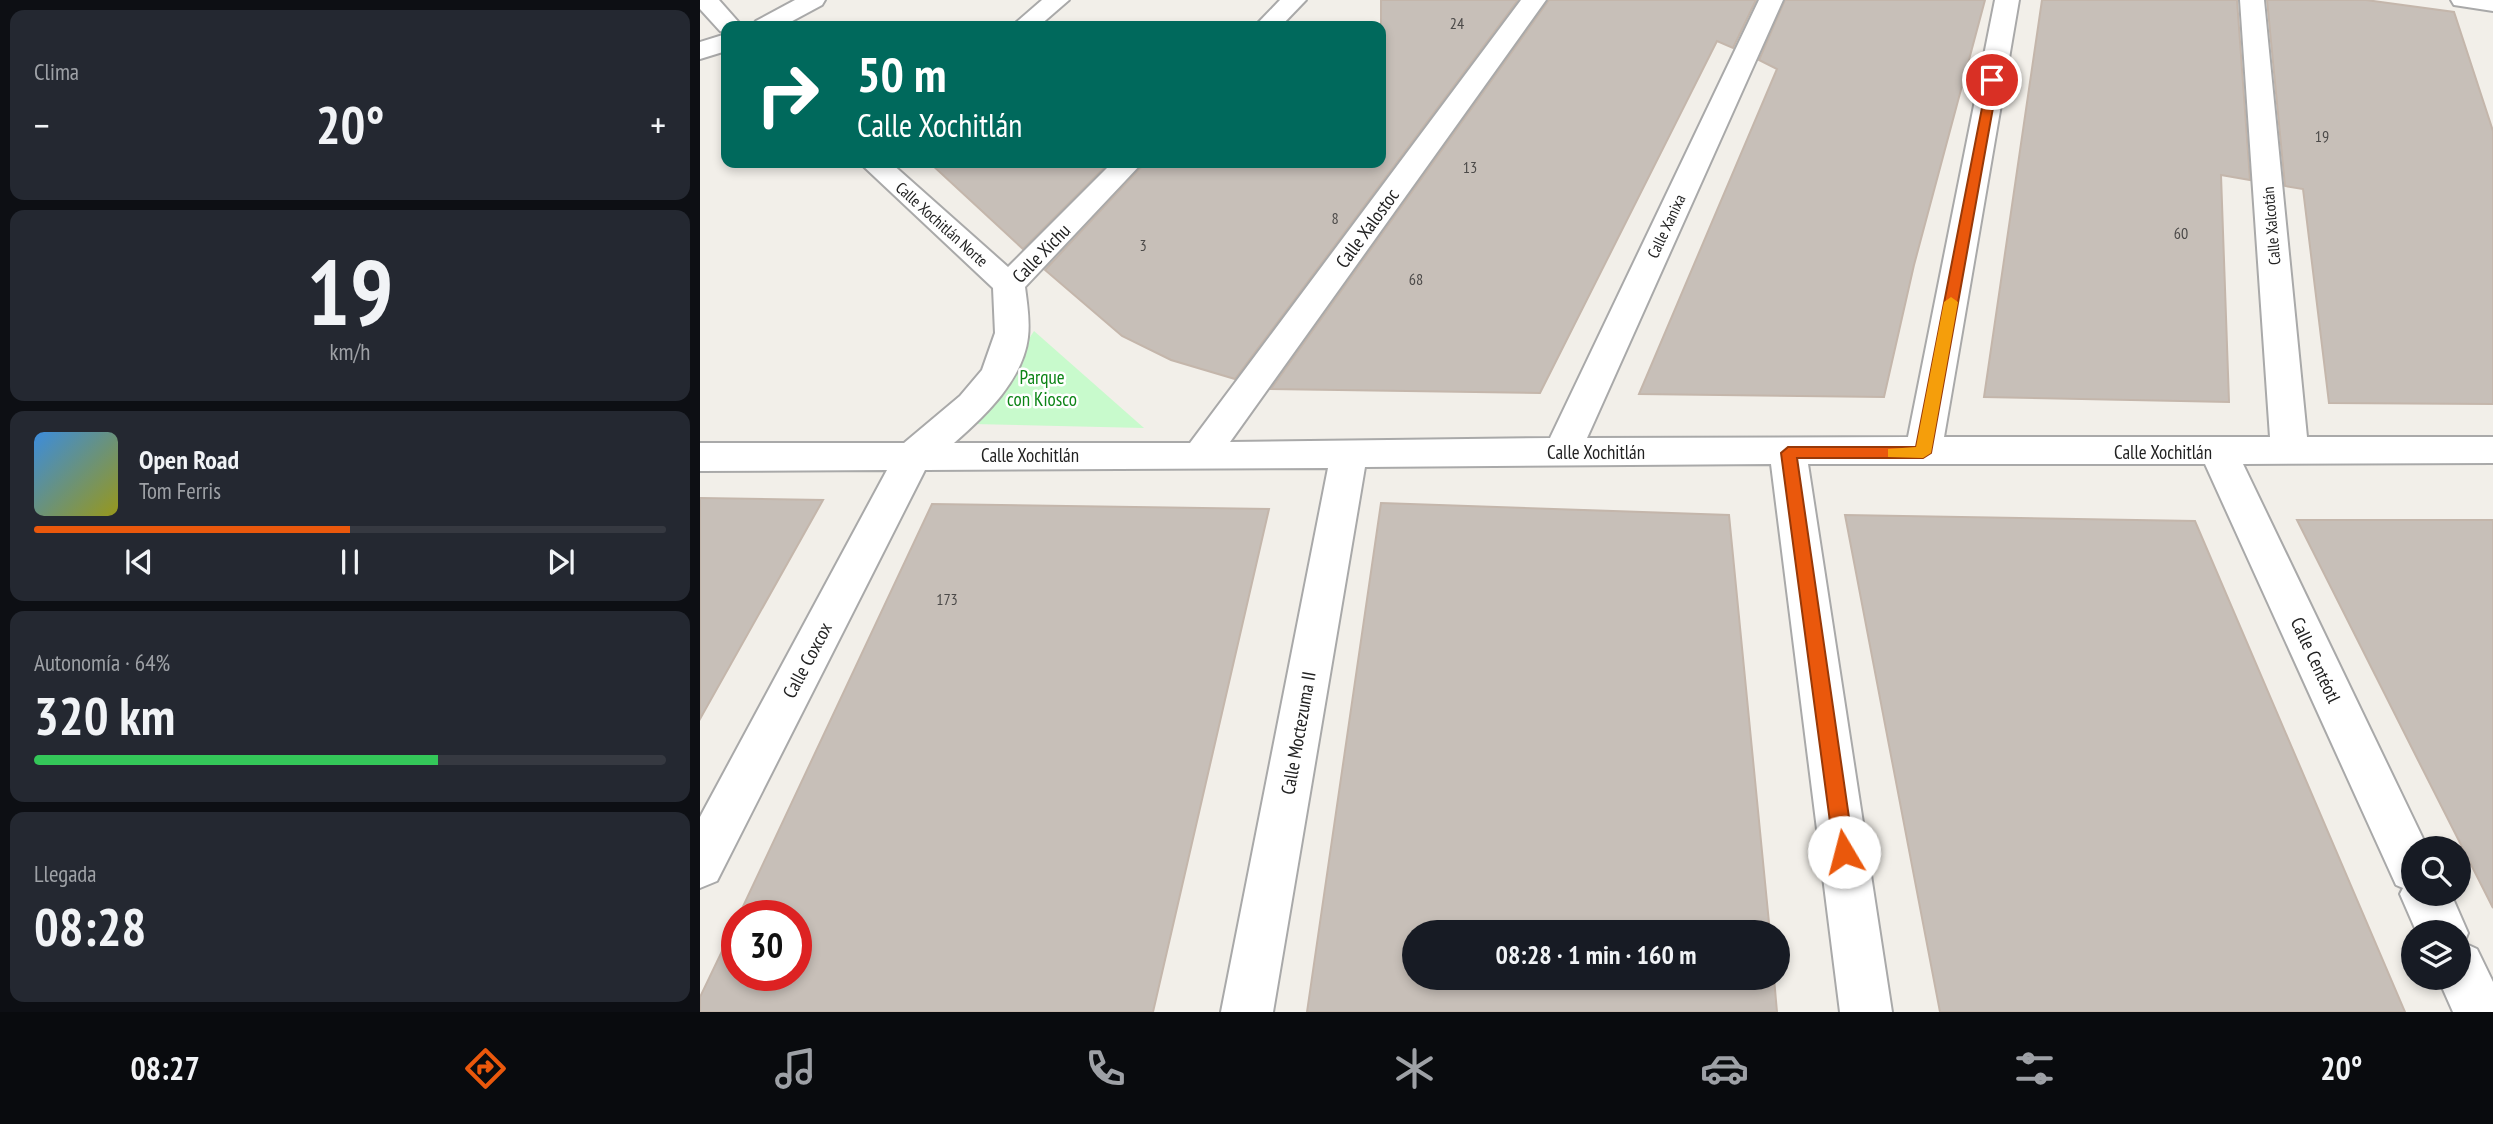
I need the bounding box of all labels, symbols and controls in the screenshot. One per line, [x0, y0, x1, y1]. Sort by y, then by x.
house number: 24 [1450, 13, 1464, 33]
text: 50 m [857, 42, 946, 106]
icon: right [742, 49, 833, 140]
pin [1962, 50, 2022, 110]
text: Clima [34, 57, 79, 86]
icon: arrive [1973, 61, 2011, 99]
text: 20° [316, 91, 384, 158]
text: − [34, 100, 50, 149]
text: + [650, 100, 666, 149]
text: Calle Xochitlán [857, 104, 1022, 146]
house number: 19 [2315, 126, 2329, 146]
house number: 13 [1463, 157, 1477, 177]
street label: Calle Xochitlán Norte [892, 177, 992, 271]
street label: Calle Xalostoc [1330, 183, 1404, 272]
street label: Calle Xalcotán [2258, 186, 2284, 266]
street label: Calle Xanixa [1643, 191, 1689, 261]
house number: 8 [1331, 208, 1339, 228]
street label: Calle Xichu [1007, 218, 1075, 288]
house number: 60 [2174, 223, 2188, 243]
text: 19 [307, 232, 394, 350]
house number: 3 [1139, 235, 1147, 255]
house number: 68 [1409, 269, 1423, 289]
text: km/h [330, 337, 370, 366]
park label: Parque con Kiosco [1007, 365, 1077, 411]
street label: Calle Xochitlán [1547, 440, 1645, 464]
street label: Calle Xochitlán [2114, 440, 2212, 464]
text: Open Road [139, 443, 239, 476]
street label: Calle Xochitlán [981, 443, 1079, 467]
text: Tom Ferris [139, 476, 221, 505]
icon: previous [120, 543, 158, 581]
icon: pause [331, 543, 369, 581]
icon: next [542, 543, 580, 581]
house number: 173 [936, 589, 958, 609]
street label: Calle Centéotl [2286, 613, 2347, 707]
street label: Calle Coxcox [777, 618, 837, 702]
text: Autonomía · 64% [34, 648, 170, 677]
street label: Calle Moctezuma II [1275, 670, 1321, 796]
text: 320 km [34, 682, 175, 749]
position arrow [1807, 815, 1881, 889]
map controls [2401, 836, 2471, 990]
button: search [2401, 836, 2471, 906]
text: Llegada [34, 859, 97, 888]
text: 08:28 [34, 893, 146, 960]
speed limit sign: 30 [721, 900, 812, 991]
button: layers [2401, 920, 2471, 990]
text: 08:28 · 1 min · 160 m [1496, 938, 1696, 971]
icon: directions [461, 1044, 510, 1093]
icon: music [771, 1044, 820, 1093]
icon: phone [1081, 1044, 1130, 1093]
icon: climate [1390, 1044, 1439, 1093]
icon: car [1700, 1044, 1749, 1093]
icon: filters [2010, 1044, 2059, 1093]
text: 08:27 [130, 1047, 200, 1089]
text: 20° [2320, 1047, 2363, 1089]

